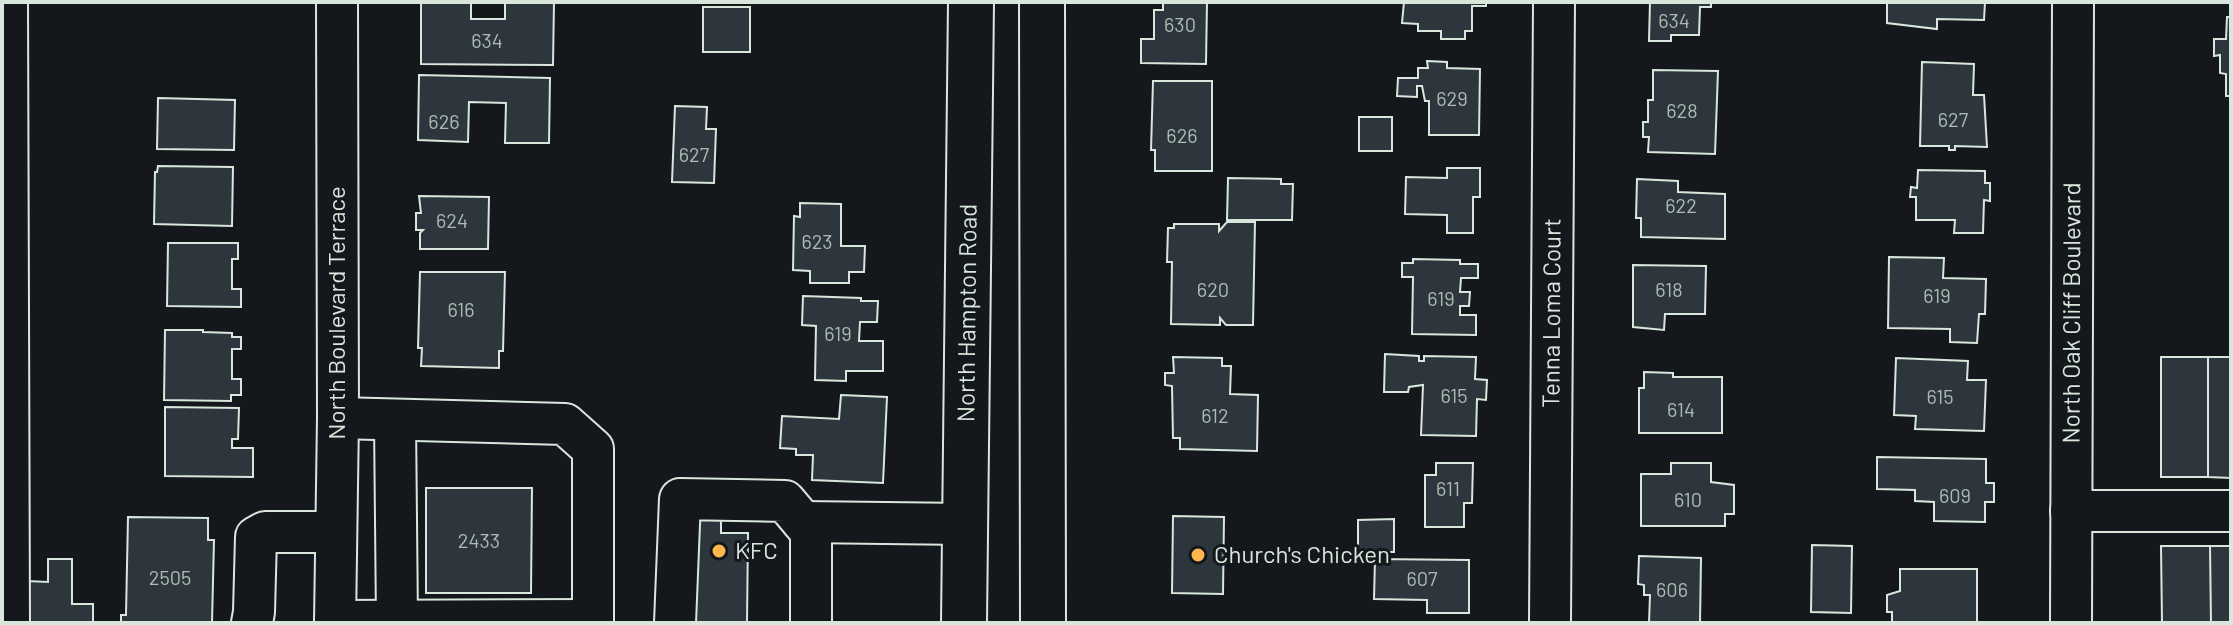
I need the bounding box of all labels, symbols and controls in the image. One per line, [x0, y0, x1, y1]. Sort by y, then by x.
house number: 634 [1658, 8, 1690, 32]
house number: 630 [1164, 12, 1196, 36]
house number: 634 [471, 28, 503, 52]
house number: 629 [1436, 86, 1468, 110]
house number: 628 [1666, 98, 1698, 122]
house number: 627 [1938, 107, 1969, 131]
house number: 626 [428, 109, 460, 133]
house number: 626 [1166, 123, 1198, 147]
house number: 627 [679, 142, 710, 166]
street label: North Oak Cliff Boulevard [2056, 182, 2085, 444]
street label: North Boulevard Terrace [321, 186, 350, 440]
house number: 622 [1665, 193, 1697, 217]
street label: North Hampton Road [950, 204, 982, 422]
house number: 624 [436, 208, 468, 232]
street label: Tenna Loma Court [1535, 218, 1566, 408]
house number: 623 [801, 229, 833, 253]
house number: 620 [1197, 277, 1229, 301]
house number: 618 [1655, 277, 1683, 301]
house number: 619 [1923, 283, 1951, 307]
house number: 619 [1427, 286, 1455, 310]
house number: 616 [447, 297, 475, 321]
house number: 619 [824, 321, 852, 345]
house number: 615 [1440, 383, 1468, 407]
house number: 615 [1926, 384, 1954, 408]
house number: 614 [1667, 397, 1695, 421]
house number: 612 [1201, 403, 1229, 427]
house number: 611 [1436, 476, 1460, 500]
house number: 609 [1939, 483, 1971, 507]
house number: 610 [1674, 487, 1702, 511]
house number: 2433 [458, 528, 500, 552]
place label: KFC [735, 535, 778, 564]
place label: Church's Chicken [1214, 539, 1390, 568]
marker: KFC [710, 542, 728, 560]
marker: Church's Chicken [1189, 546, 1207, 564]
house number: 2505 [149, 565, 191, 589]
house number: 607 [1406, 566, 1438, 590]
house number: 606 [1656, 577, 1688, 601]

